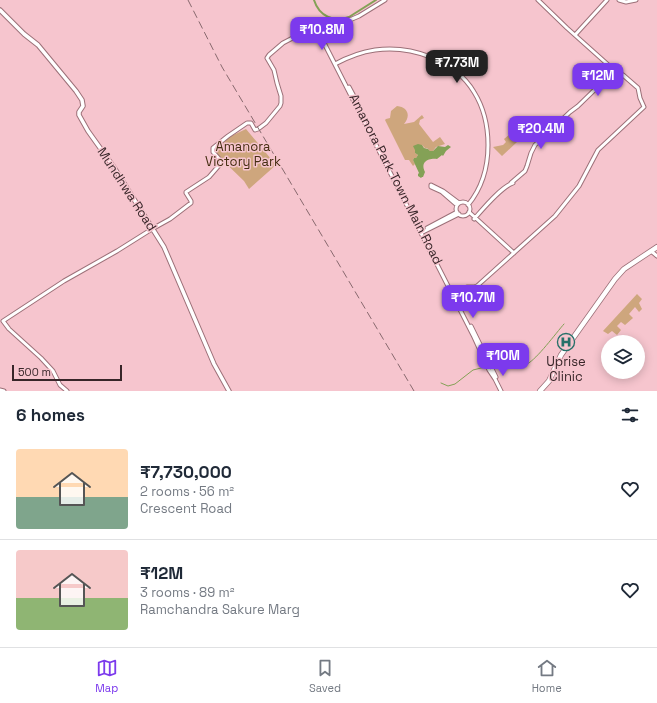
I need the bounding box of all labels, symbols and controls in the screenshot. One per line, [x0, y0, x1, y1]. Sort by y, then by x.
pin: ₹10.8M [289, 17, 355, 51]
text: ₹10.8M [299, 21, 345, 38]
pin: ₹7.73M [424, 50, 490, 84]
text: ₹7.73M [435, 54, 479, 71]
pin: ₹12M [574, 63, 622, 97]
text: ₹12M [581, 67, 615, 84]
street label: Amanora Park Town Main Road [345, 91, 447, 267]
pin: ₹20.4M [508, 116, 574, 150]
text: ₹20.4M [517, 120, 565, 137]
park label: Amanora Victory Park [205, 138, 281, 170]
street label: Mundhwa Road [94, 144, 160, 234]
pin: ₹10.7M [440, 285, 506, 319]
text: ₹10.7M [451, 289, 495, 306]
hospital icon: Uprise Clinic [556, 332, 576, 352]
map controls [601, 335, 645, 379]
button: layers [601, 335, 645, 379]
pin: ₹10M [479, 343, 527, 377]
text: ₹10M [486, 347, 520, 364]
place label: Uprise Clinic [546, 353, 586, 385]
scale bar [12, 363, 122, 382]
text: 500 m [18, 365, 51, 379]
text: 6 homes [16, 404, 85, 426]
icon: filters [619, 404, 641, 426]
text: ₹7,730,000 [140, 461, 232, 483]
icon: home [48, 465, 96, 513]
icon: heart [619, 478, 641, 500]
text: 2 rooms · 56 m² [140, 483, 234, 500]
text: Crescent Road [140, 500, 232, 517]
text: ₹12M [140, 562, 183, 584]
icon: home [48, 566, 96, 614]
icon: heart [619, 579, 641, 601]
text: 3 rooms · 89 m² [140, 584, 234, 601]
text: Ramchandra Sakure Marg [140, 601, 300, 618]
tab: Map [95, 657, 118, 695]
tab: Saved [309, 657, 341, 695]
tab: Home [532, 657, 562, 695]

